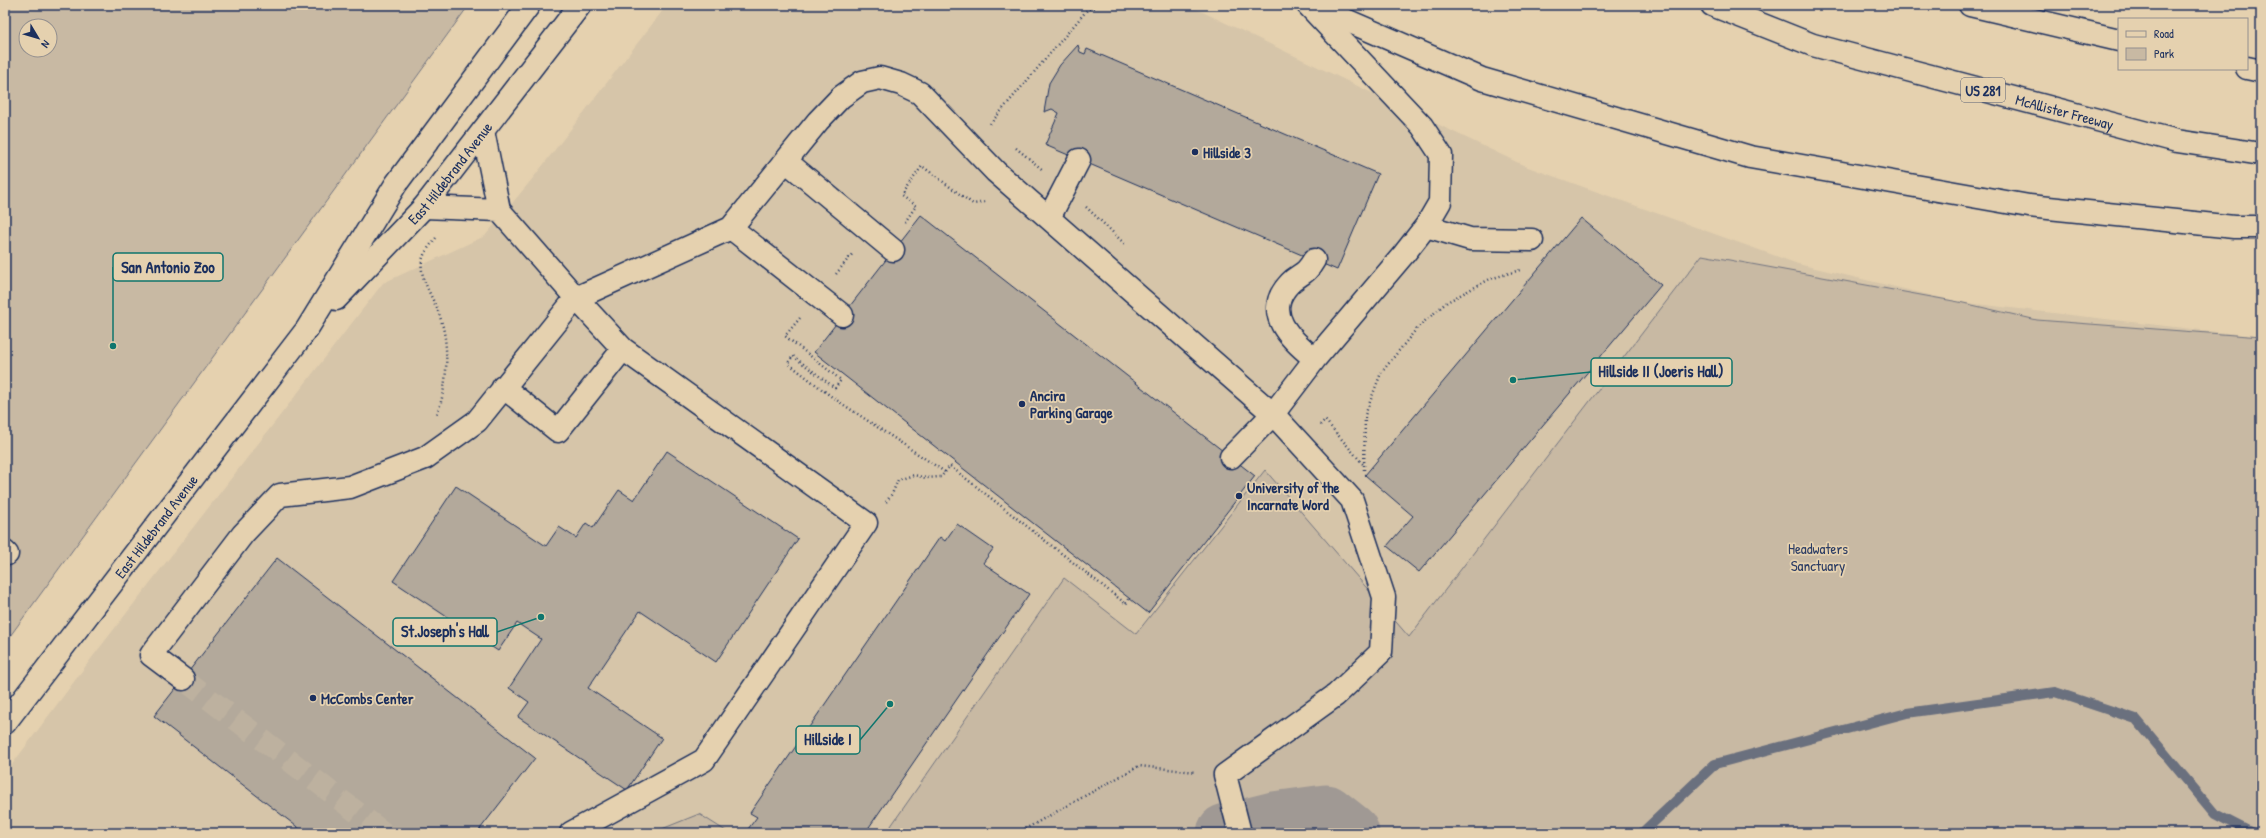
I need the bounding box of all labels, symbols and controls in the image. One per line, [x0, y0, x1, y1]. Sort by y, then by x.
north arrow [18, 18, 58, 58]
legend [2118, 18, 2248, 70]
text: Road [2154, 25, 2174, 42]
text: N [38, 38, 53, 51]
text: Park [2154, 45, 2174, 62]
road number: US 281 [1961, 78, 2005, 102]
street label: McAllister Freeway [2013, 88, 2116, 134]
street label: East Hildebrand Avenue [403, 117, 497, 229]
place label: Hillside 3 [1203, 142, 1251, 163]
marker: Hillside 3 [1190, 147, 1200, 157]
callout: San Antonio Zoo [113, 253, 223, 281]
text: San Antonio Zoo [121, 256, 215, 278]
callout: Hillside II (Joeris Hall) [1591, 358, 1732, 386]
text: Hillside II (Joeris Hall) [1598, 360, 1724, 382]
place label: Ancira Parking Garage [1030, 385, 1113, 424]
marker: Ancira Parking Garage [1017, 399, 1027, 409]
street label: East Hildebrand Avenue [109, 470, 202, 582]
place label: University of the Incarnate Word [1247, 477, 1340, 515]
marker: University of the Incarnate Word [1234, 491, 1244, 501]
park label: Headwaters Sanctuary [1788, 538, 1848, 576]
callout: St.Joseph's Hall [393, 618, 497, 646]
text: St.Joseph's Hall [401, 620, 490, 643]
place label: McCombs Center [321, 688, 414, 709]
marker: McCombs Center [308, 693, 318, 703]
callout: Hillside I [796, 726, 860, 754]
text: Hillside I [804, 728, 852, 750]

